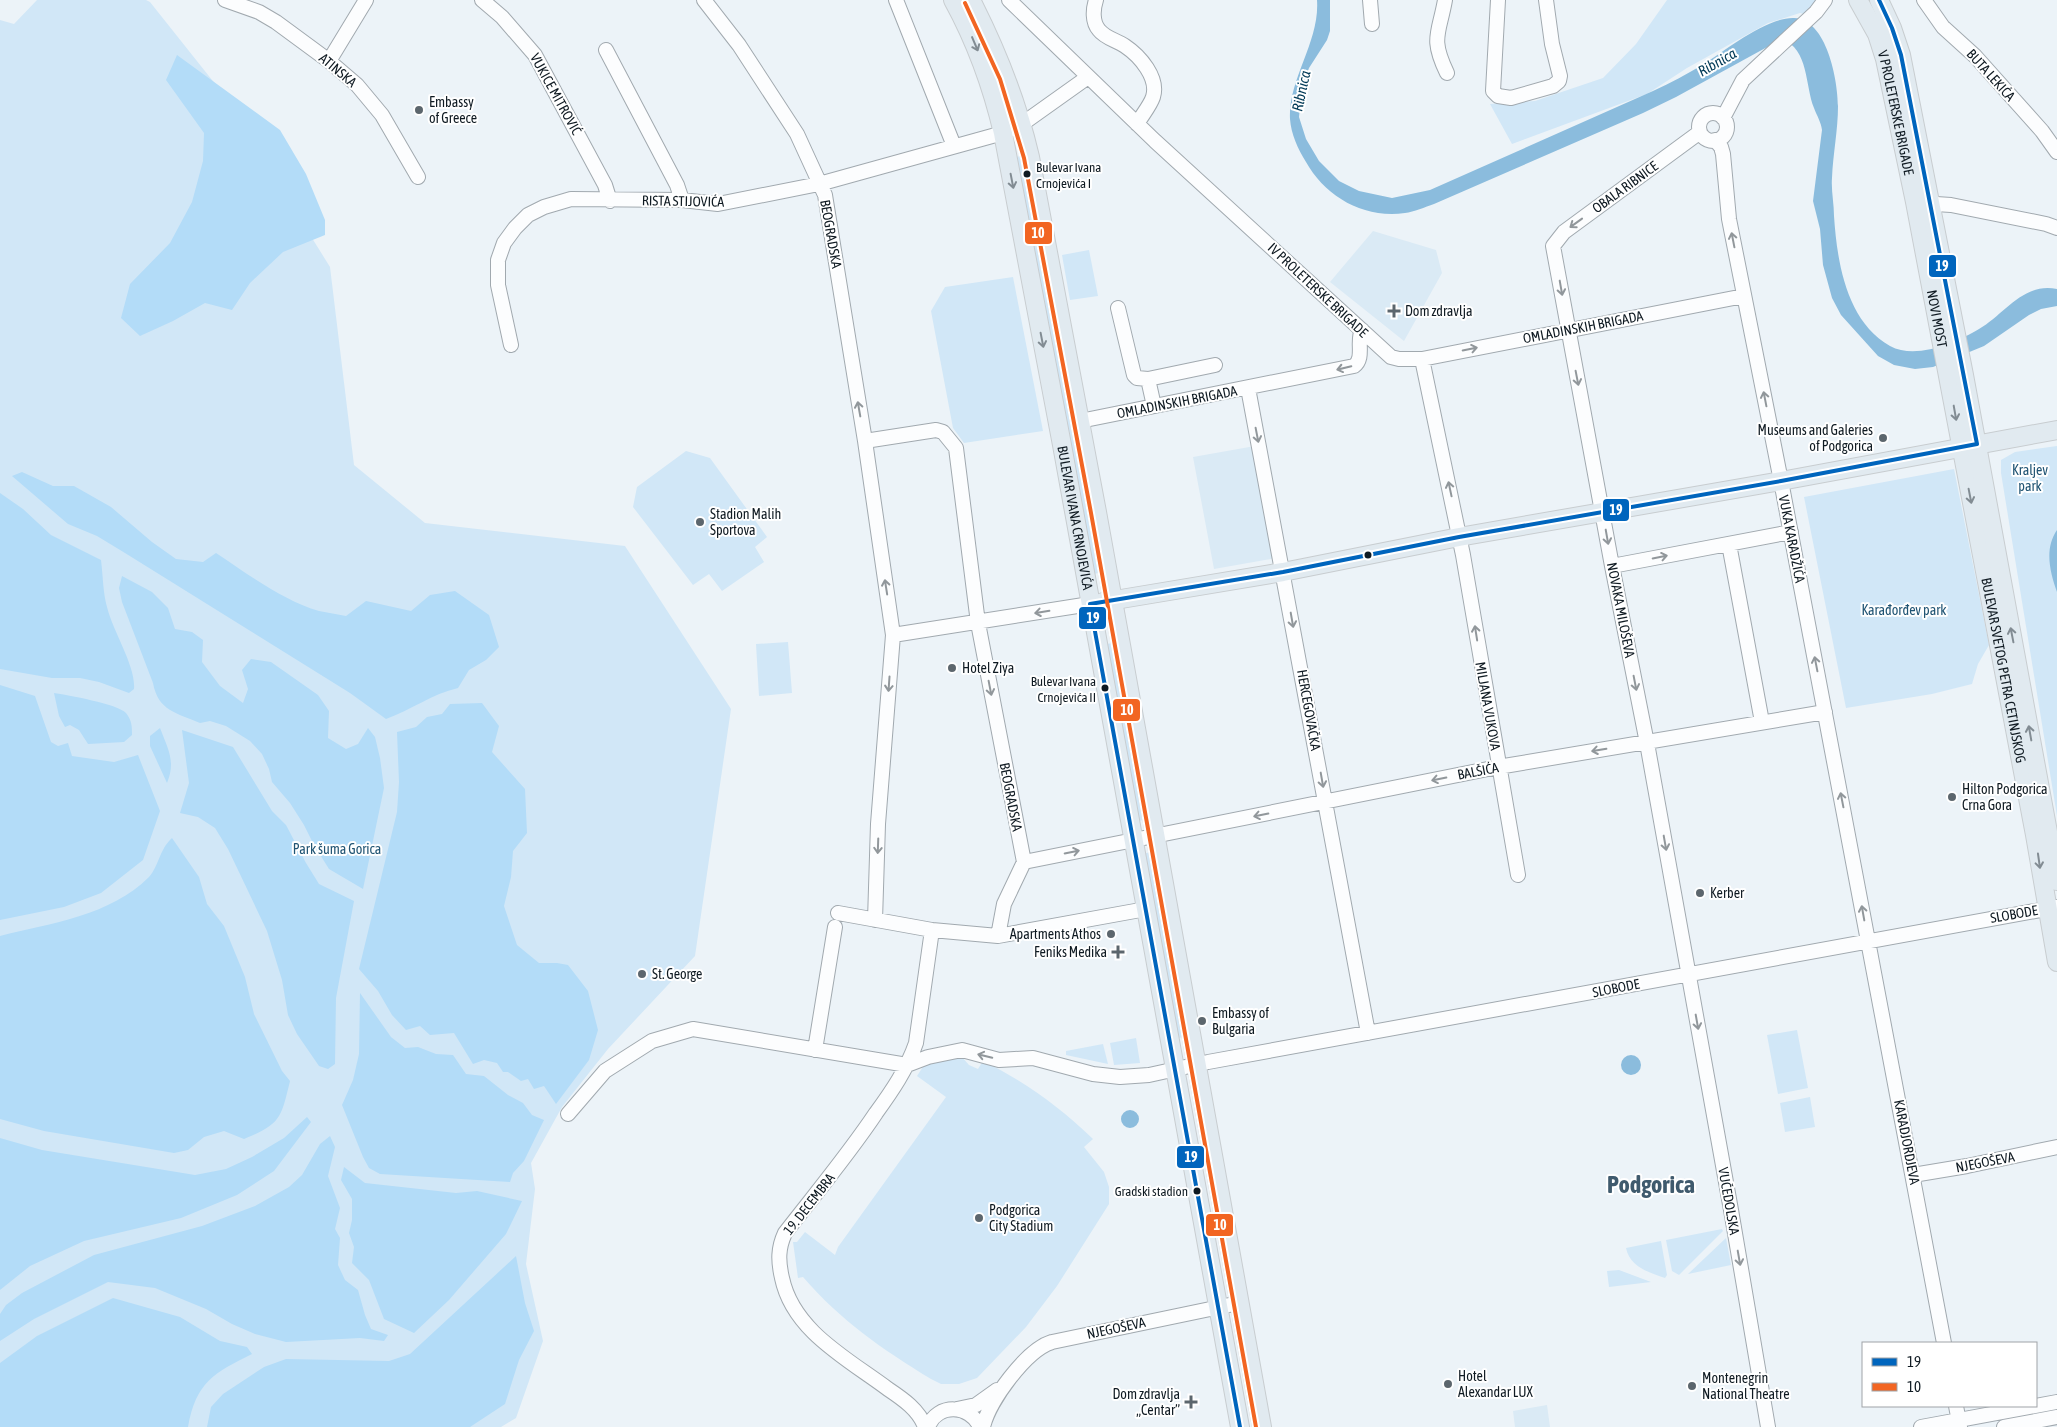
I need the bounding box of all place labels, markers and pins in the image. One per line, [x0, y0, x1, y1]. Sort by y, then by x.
place label: Embassy of Greece [429, 94, 477, 126]
marker: Embassy of Greece [413, 104, 425, 116]
place label: Bulevar Ivana Crnojevića I [1036, 160, 1101, 191]
marker: Bulevar Ivana Crnojevića I [1022, 169, 1032, 179]
place label: Dom zdravlja [1405, 303, 1473, 319]
marker: Dom zdravlja [1387, 304, 1401, 318]
place label: Museums and Galeries of Podgorica [1758, 422, 1873, 454]
marker: Museums and Galeries of Podgorica [1877, 432, 1889, 444]
place label: Stadion Malih Sportova [710, 506, 781, 538]
marker: Stadion Malih Sportova [694, 516, 706, 528]
unlabelled marker [1363, 550, 1373, 560]
place label: Hotel Ziya [962, 660, 1014, 676]
marker: Hotel Ziya [946, 662, 958, 674]
place label: Bulevar Ivana Crnojevića II [1031, 674, 1096, 705]
marker: Bulevar Ivana Crnojevića II [1100, 683, 1110, 693]
place label: Hilton Podgorica Crna Gora [1962, 781, 2048, 813]
marker: Hilton Podgorica Crna Gora [1946, 791, 1958, 803]
place label: Kerber [1710, 885, 1745, 901]
marker: Kerber [1694, 887, 1706, 899]
place label: Apartments Athos [1010, 926, 1101, 942]
marker: Apartments Athos [1105, 928, 1117, 940]
place label: Feniks Medika [1034, 944, 1107, 960]
marker: Feniks Medika [1111, 945, 1125, 959]
place label: St. George [652, 966, 702, 982]
marker: St. George [636, 968, 648, 980]
place label: Embassy of Bulgaria [1212, 1005, 1269, 1037]
marker: Embassy of Bulgaria [1196, 1015, 1208, 1027]
place label: Gradski stadion [1115, 1184, 1188, 1199]
marker: Gradski stadion [1192, 1186, 1202, 1196]
place label: Podgorica City Stadium [989, 1202, 1053, 1234]
marker: Podgorica City Stadium [973, 1212, 985, 1224]
place label: Hotel Alexandar LUX [1458, 1368, 1533, 1400]
place label: Montenegrin National Theatre [1702, 1370, 1790, 1402]
marker: Hotel Alexandar LUX [1442, 1378, 1454, 1390]
marker: Montenegrin National Theatre [1686, 1380, 1698, 1392]
place label: Dom zdravlja „Centar” [1112, 1386, 1180, 1418]
marker: Dom zdravlja „Centar” [1184, 1395, 1198, 1409]

